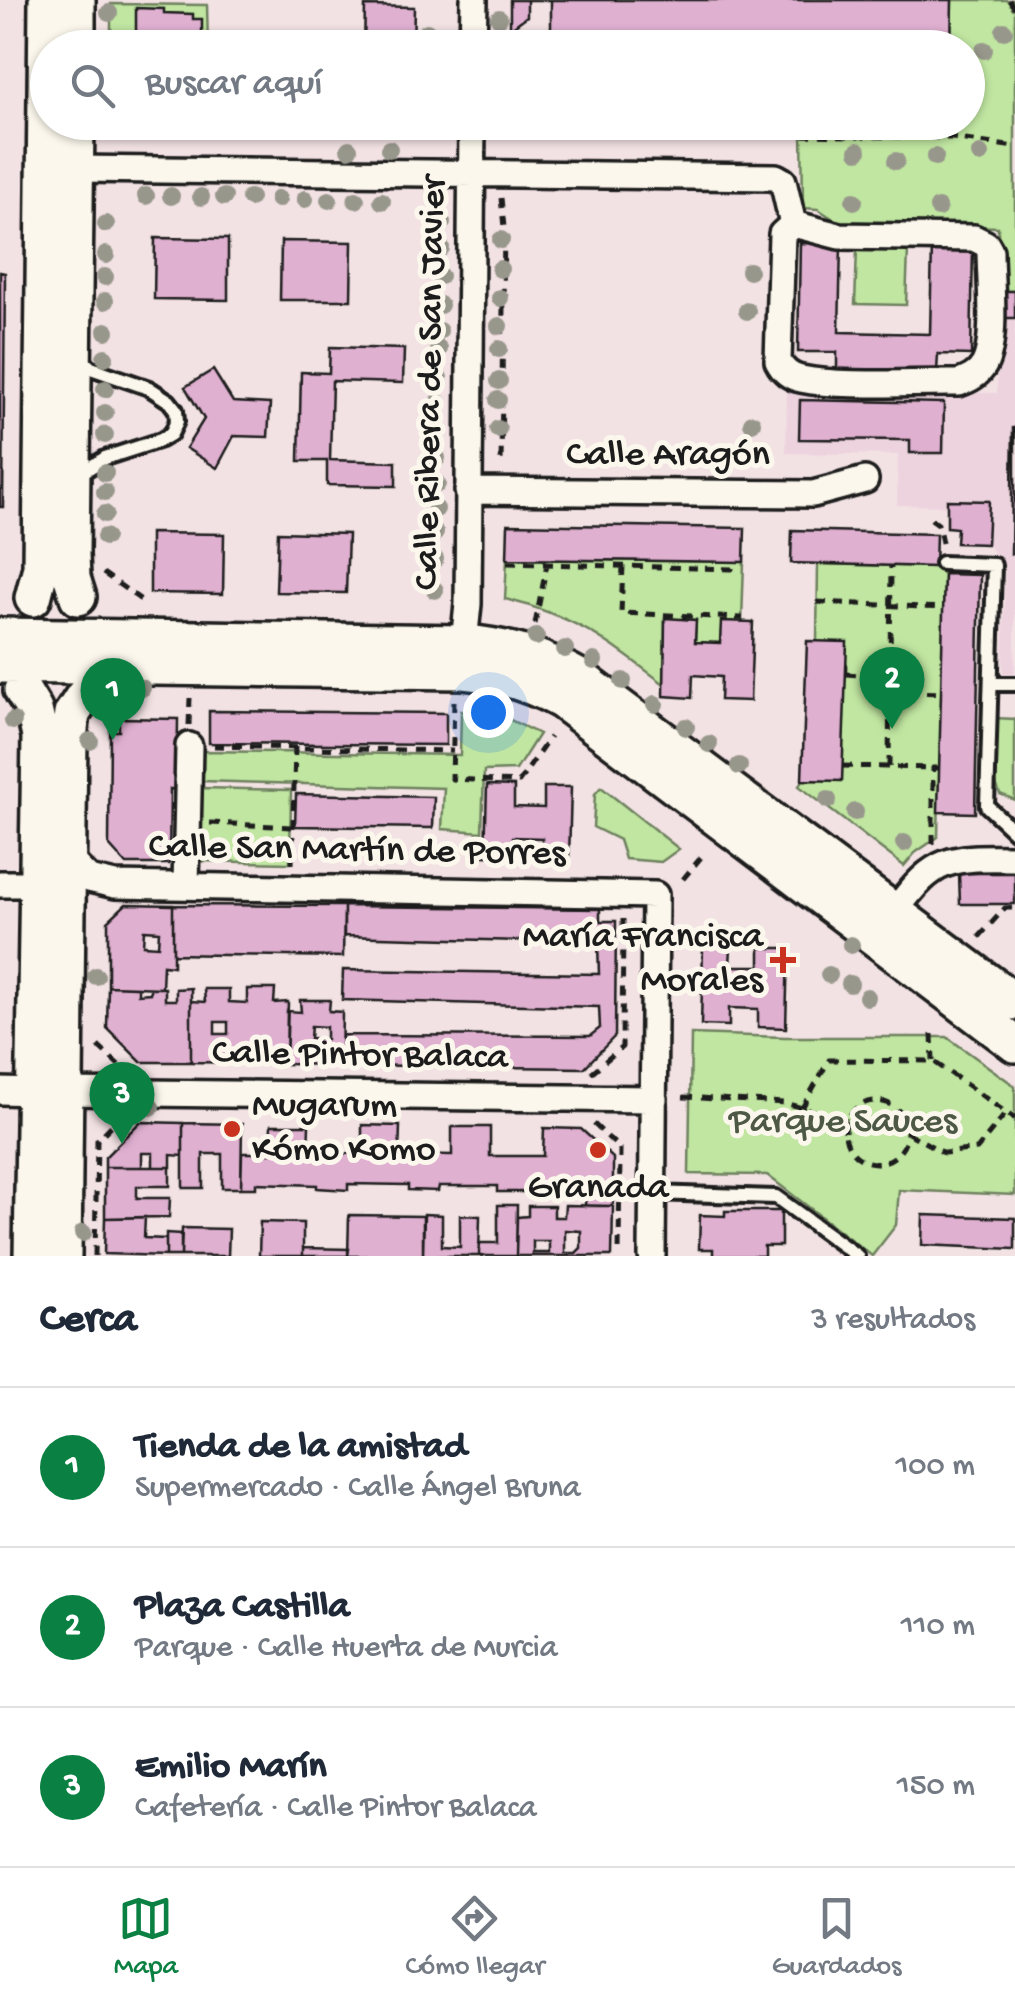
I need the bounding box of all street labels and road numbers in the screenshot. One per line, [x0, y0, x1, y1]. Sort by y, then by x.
street label: Calle Ribera de San Javier [406, 172, 458, 591]
street label: Calle Aragón [566, 434, 770, 478]
street label: Calle San Martín de Porres [148, 826, 567, 878]
street label: Calle Pintor Balaca [212, 1032, 510, 1082]

